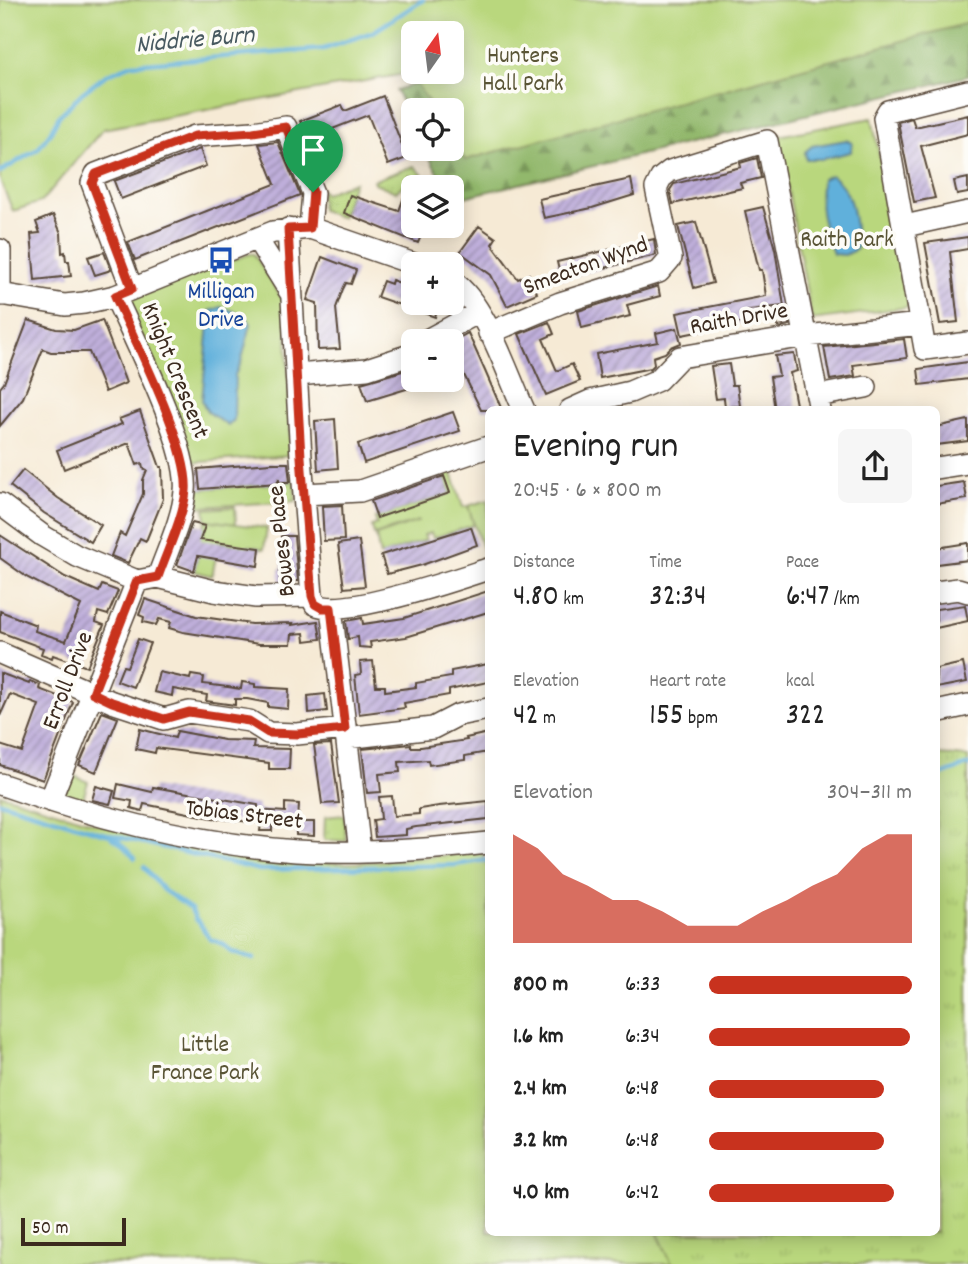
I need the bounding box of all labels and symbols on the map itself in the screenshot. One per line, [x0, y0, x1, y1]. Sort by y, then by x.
water label: Niddrie Burn [134, 17, 257, 65]
north arrow [401, 21, 464, 84]
park label: Hunters Hall Park [482, 40, 564, 102]
pin [283, 120, 343, 192]
park label: Raith Park [800, 224, 894, 258]
street label: Smeaton Wynd [519, 229, 653, 305]
bus stop icon: Milligan Drive [206, 245, 236, 275]
place label: Milligan Drive [187, 276, 255, 338]
street label: Raith Drive [687, 295, 791, 345]
street label: Knight Crescent [131, 298, 217, 444]
street label: Bowes Place [260, 484, 306, 598]
street label: Erroll Drive [35, 627, 103, 735]
street label: Tobias Street [183, 792, 305, 840]
park label: Little France Park [151, 1029, 259, 1091]
scale bar [21, 1215, 126, 1247]

